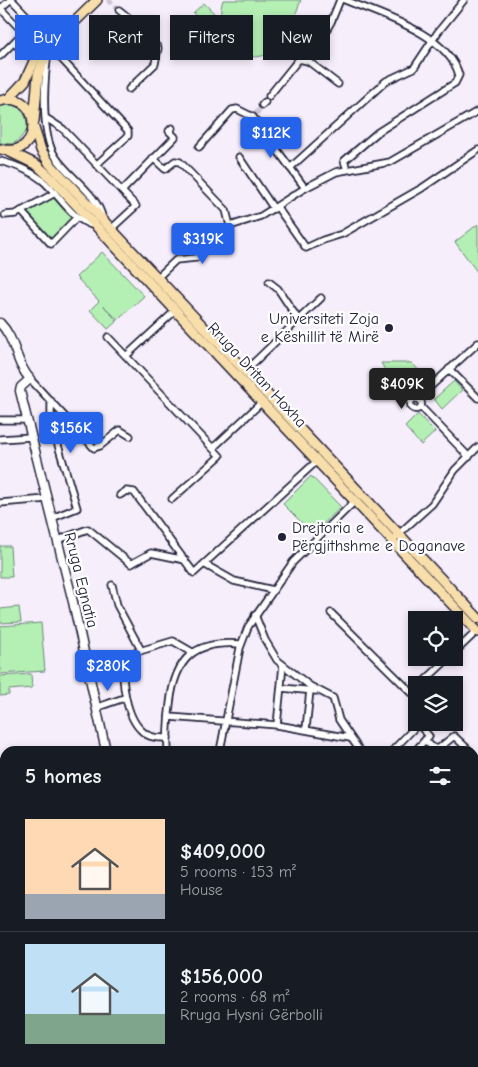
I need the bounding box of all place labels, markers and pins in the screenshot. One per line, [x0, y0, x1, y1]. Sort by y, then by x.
pin: $112K [236, 116, 306, 159]
pin: $319K [168, 222, 238, 265]
place label: Universiteti Zoja e Këshillit të Mirë [261, 310, 379, 346]
marker: Universiteti Zoja e Këshillit të Mirë [383, 322, 395, 334]
pin: $409K [367, 368, 437, 410]
pin: $156K [36, 412, 106, 454]
place label: Drejtoria e Përgjithshme e Doganave [292, 519, 465, 555]
marker: Drejtoria e Përgjithshme e Doganave [276, 531, 288, 543]
pin: $280K [73, 650, 143, 692]

